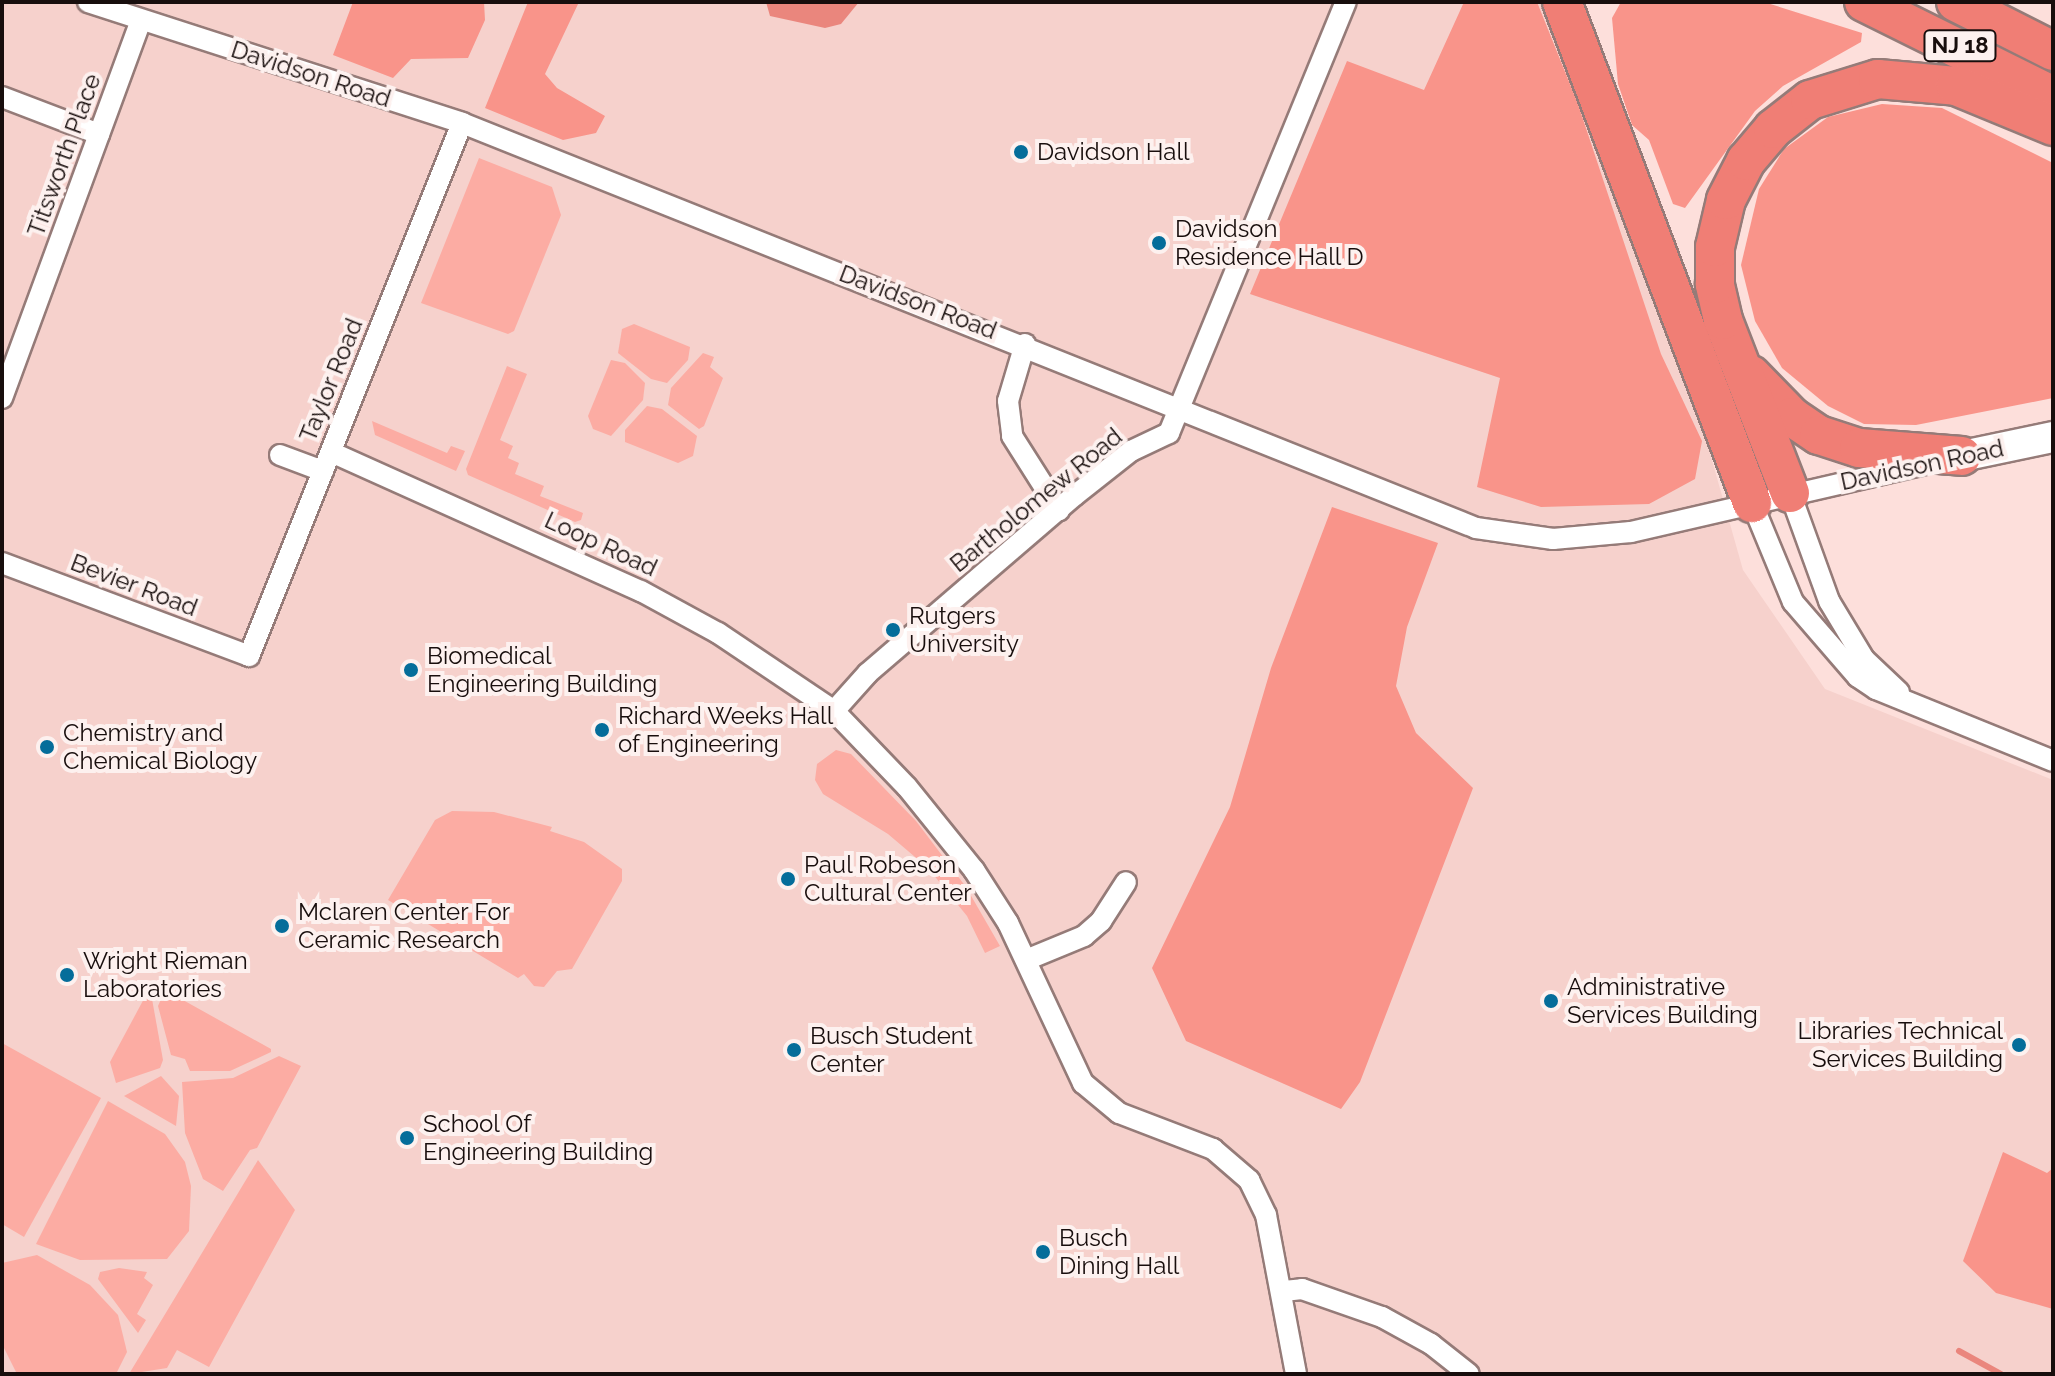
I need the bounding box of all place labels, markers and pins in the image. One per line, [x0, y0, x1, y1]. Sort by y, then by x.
place label: Davidson Hall [1037, 138, 1189, 166]
marker: Davidson Hall [1012, 143, 1030, 161]
place label: Davidson Residence Hall D [1175, 215, 1364, 271]
marker: Davidson Residence Hall D [1150, 234, 1168, 252]
place label: Rutgers University [909, 602, 1019, 658]
marker: Rutgers University [884, 621, 902, 639]
place label: Biomedical Engineering Building [427, 642, 657, 698]
marker: Biomedical Engineering Building [402, 661, 420, 679]
place label: Richard Weeks Hall of Engineering [618, 702, 834, 758]
place label: Chemistry and Chemical Biology [63, 719, 258, 775]
marker: Richard Weeks Hall of Engineering [593, 721, 611, 739]
marker: Chemistry and Chemical Biology [38, 738, 56, 756]
place label: Paul Robeson Cultural Center [804, 851, 972, 907]
marker: Paul Robeson Cultural Center [779, 870, 797, 888]
place label: Mclaren Center For Ceramic Research [298, 898, 511, 954]
marker: Mclaren Center For Ceramic Research [273, 917, 291, 935]
place label: Wright Rieman Laboratories [83, 947, 248, 1003]
marker: Wright Rieman Laboratories [58, 966, 76, 984]
place label: Administrative Services Building [1567, 973, 1758, 1029]
marker: Administrative Services Building [1542, 992, 1560, 1010]
place label: Libraries Technical Services Building [1797, 1017, 2003, 1073]
place label: Busch Student Center [810, 1022, 973, 1078]
marker: Libraries Technical Services Building [2010, 1036, 2028, 1054]
marker: Busch Student Center [785, 1041, 803, 1059]
place label: School Of Engineering Building [423, 1110, 653, 1166]
marker: School Of Engineering Building [398, 1129, 416, 1147]
place label: Busch Dining Hall [1059, 1224, 1179, 1280]
marker: Busch Dining Hall [1034, 1243, 1052, 1261]

